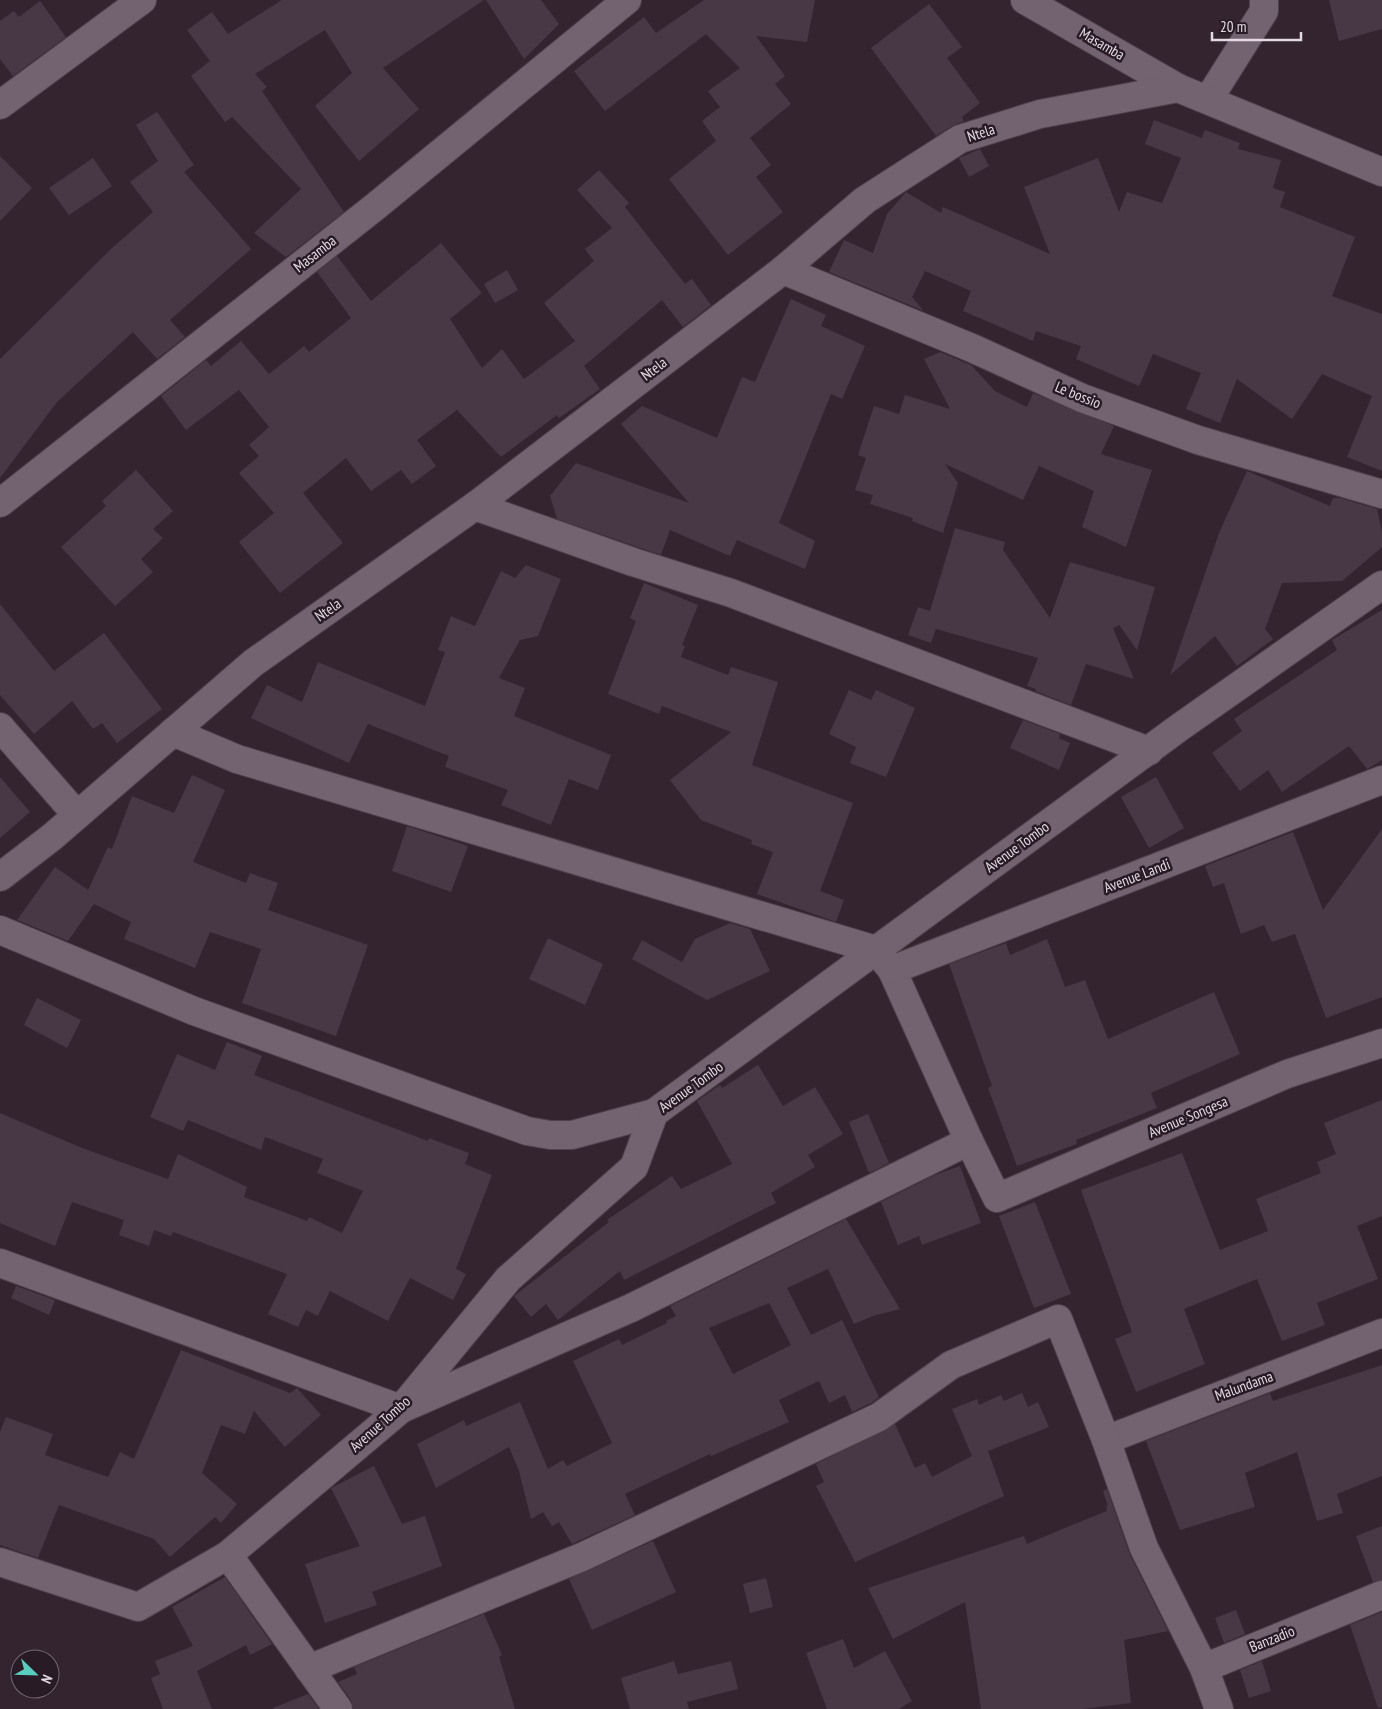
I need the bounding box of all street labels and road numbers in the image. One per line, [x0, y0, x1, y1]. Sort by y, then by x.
street label: Masamba [1076, 23, 1128, 64]
street label: Ntela [965, 119, 997, 146]
street label: Masamba [290, 231, 340, 276]
street label: Ntela [637, 353, 671, 385]
street label: Le bossio [1052, 377, 1104, 412]
street label: Ntela [311, 594, 345, 625]
street label: Avenue Tombo [981, 817, 1053, 876]
street label: Avenue Landi [1101, 854, 1173, 897]
street label: Avenue Tombo [655, 1057, 727, 1116]
street label: Avenue Songesa [1145, 1091, 1230, 1142]
street label: Malundama [1212, 1366, 1275, 1405]
street label: Avenue Tombo [345, 1391, 414, 1456]
street label: Banzadio [1246, 1621, 1297, 1656]

